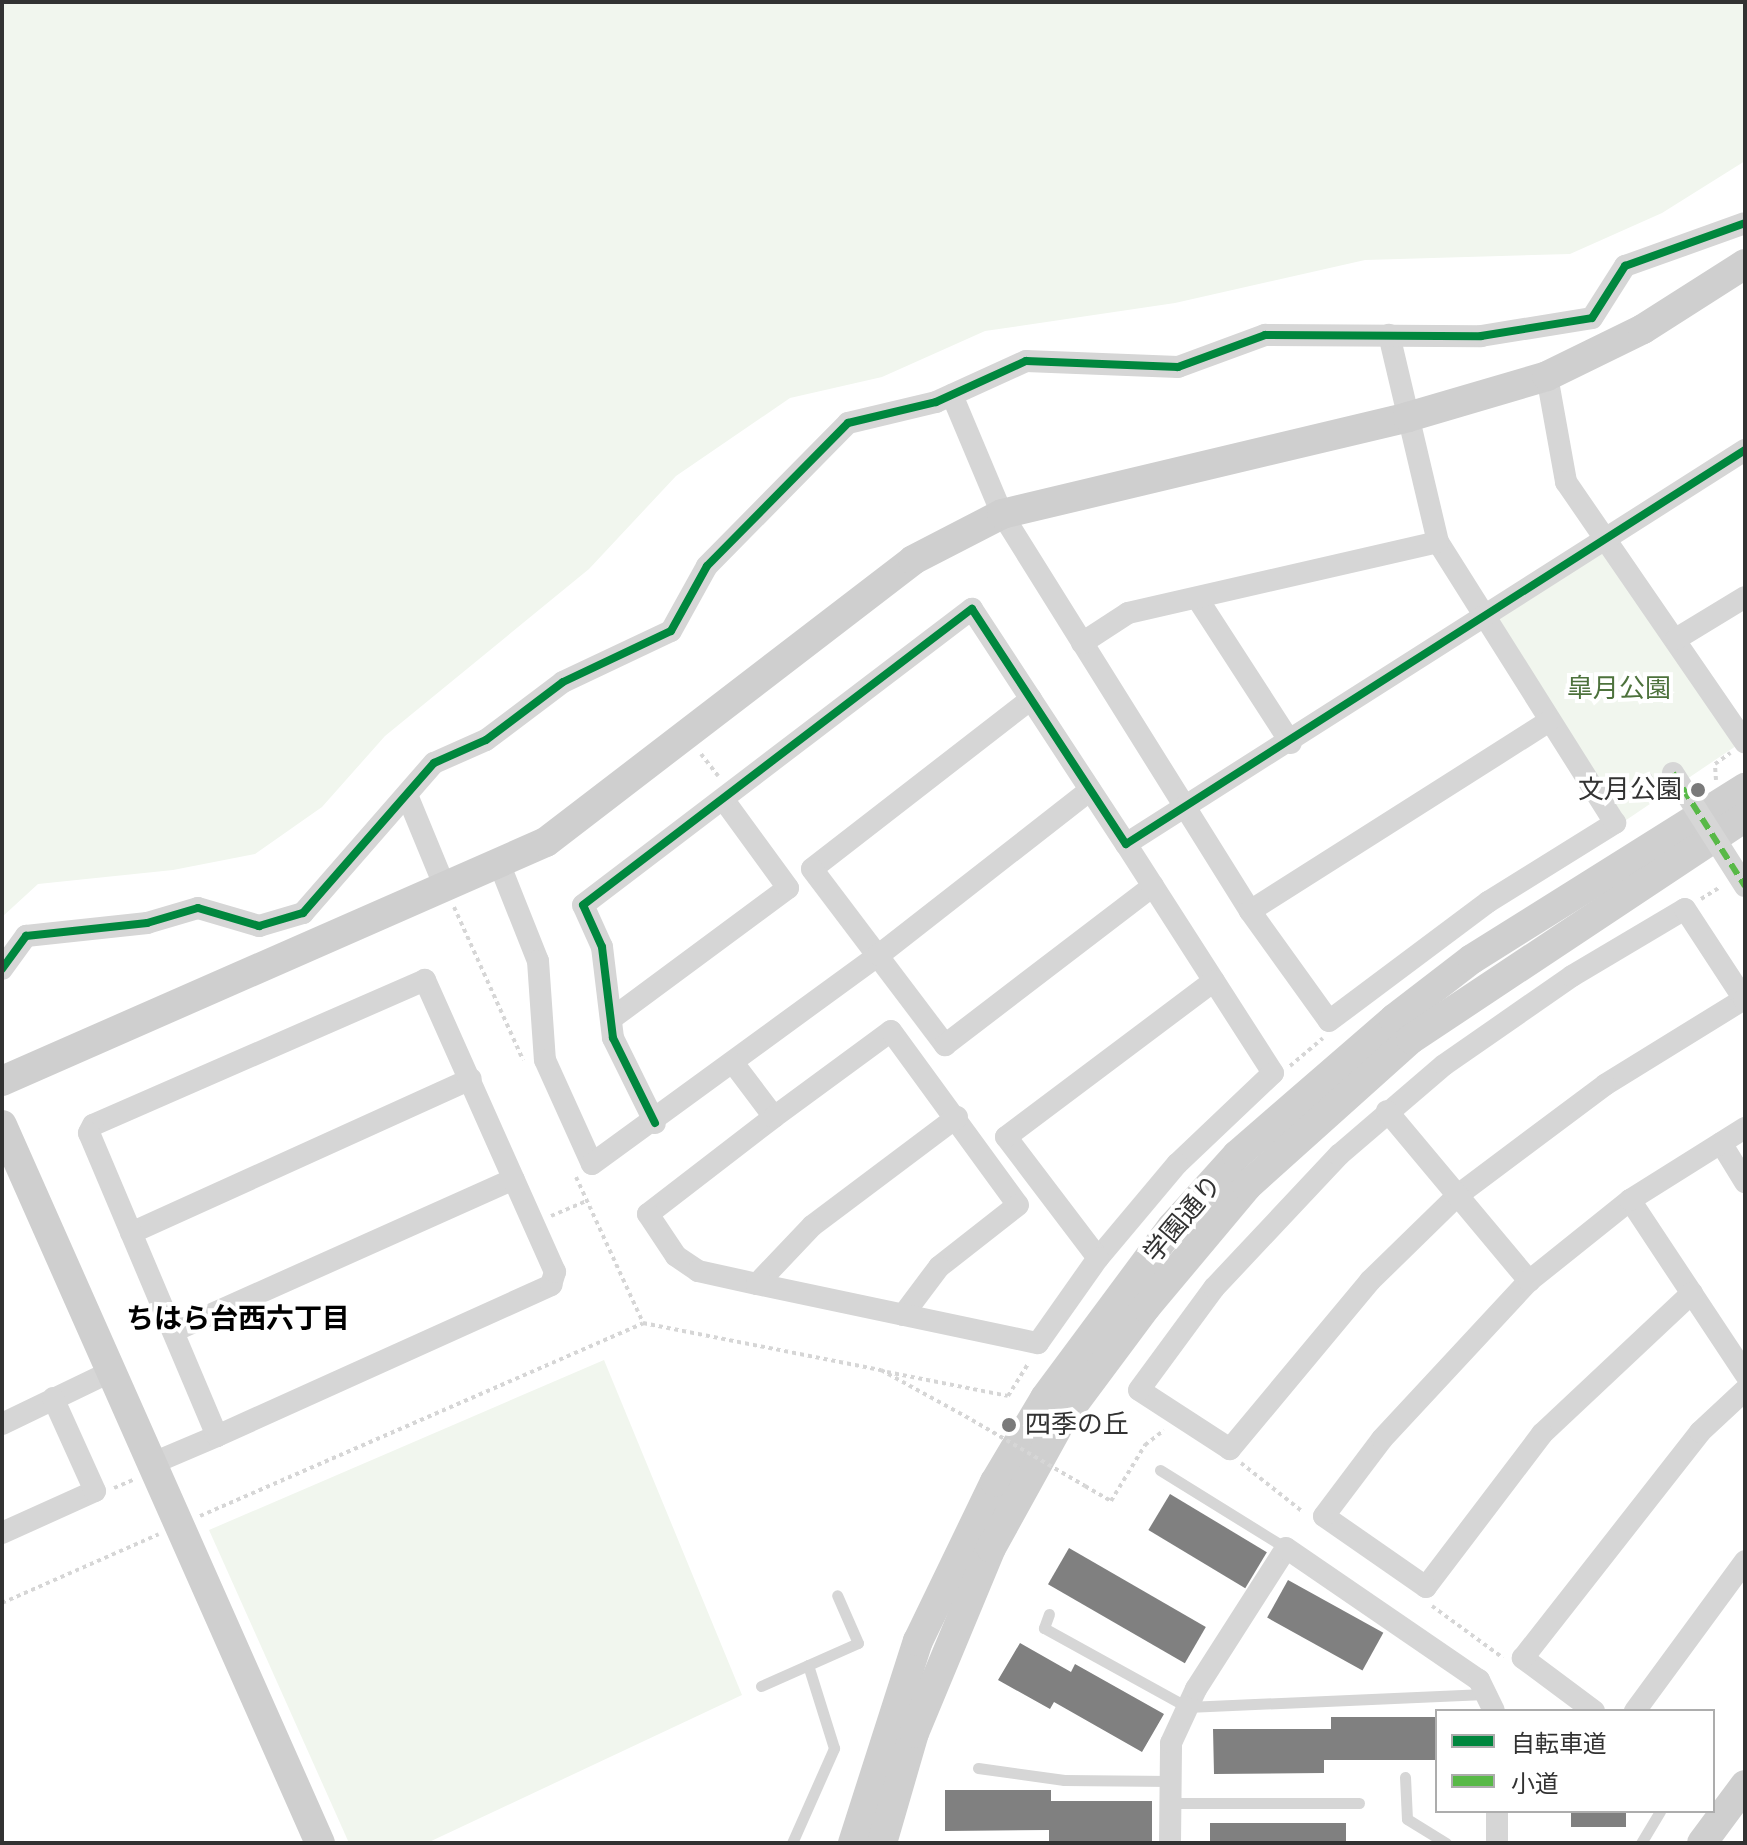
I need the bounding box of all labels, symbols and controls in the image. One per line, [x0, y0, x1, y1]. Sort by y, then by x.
park label: 皐月公園 [1567, 673, 1671, 705]
place label: 文月公園 [1578, 774, 1682, 806]
marker: 文月公園 [1689, 781, 1707, 799]
street label: 学園通り [1138, 1169, 1228, 1269]
district label: ちはら台西六丁目 [126, 1302, 350, 1336]
place label: 四季の丘 [1025, 1409, 1129, 1441]
marker: 四季の丘 [1000, 1416, 1018, 1434]
legend [1435, 1709, 1715, 1813]
text: 自転車道 [1511, 1730, 1607, 1758]
text: 小道 [1511, 1770, 1559, 1798]

